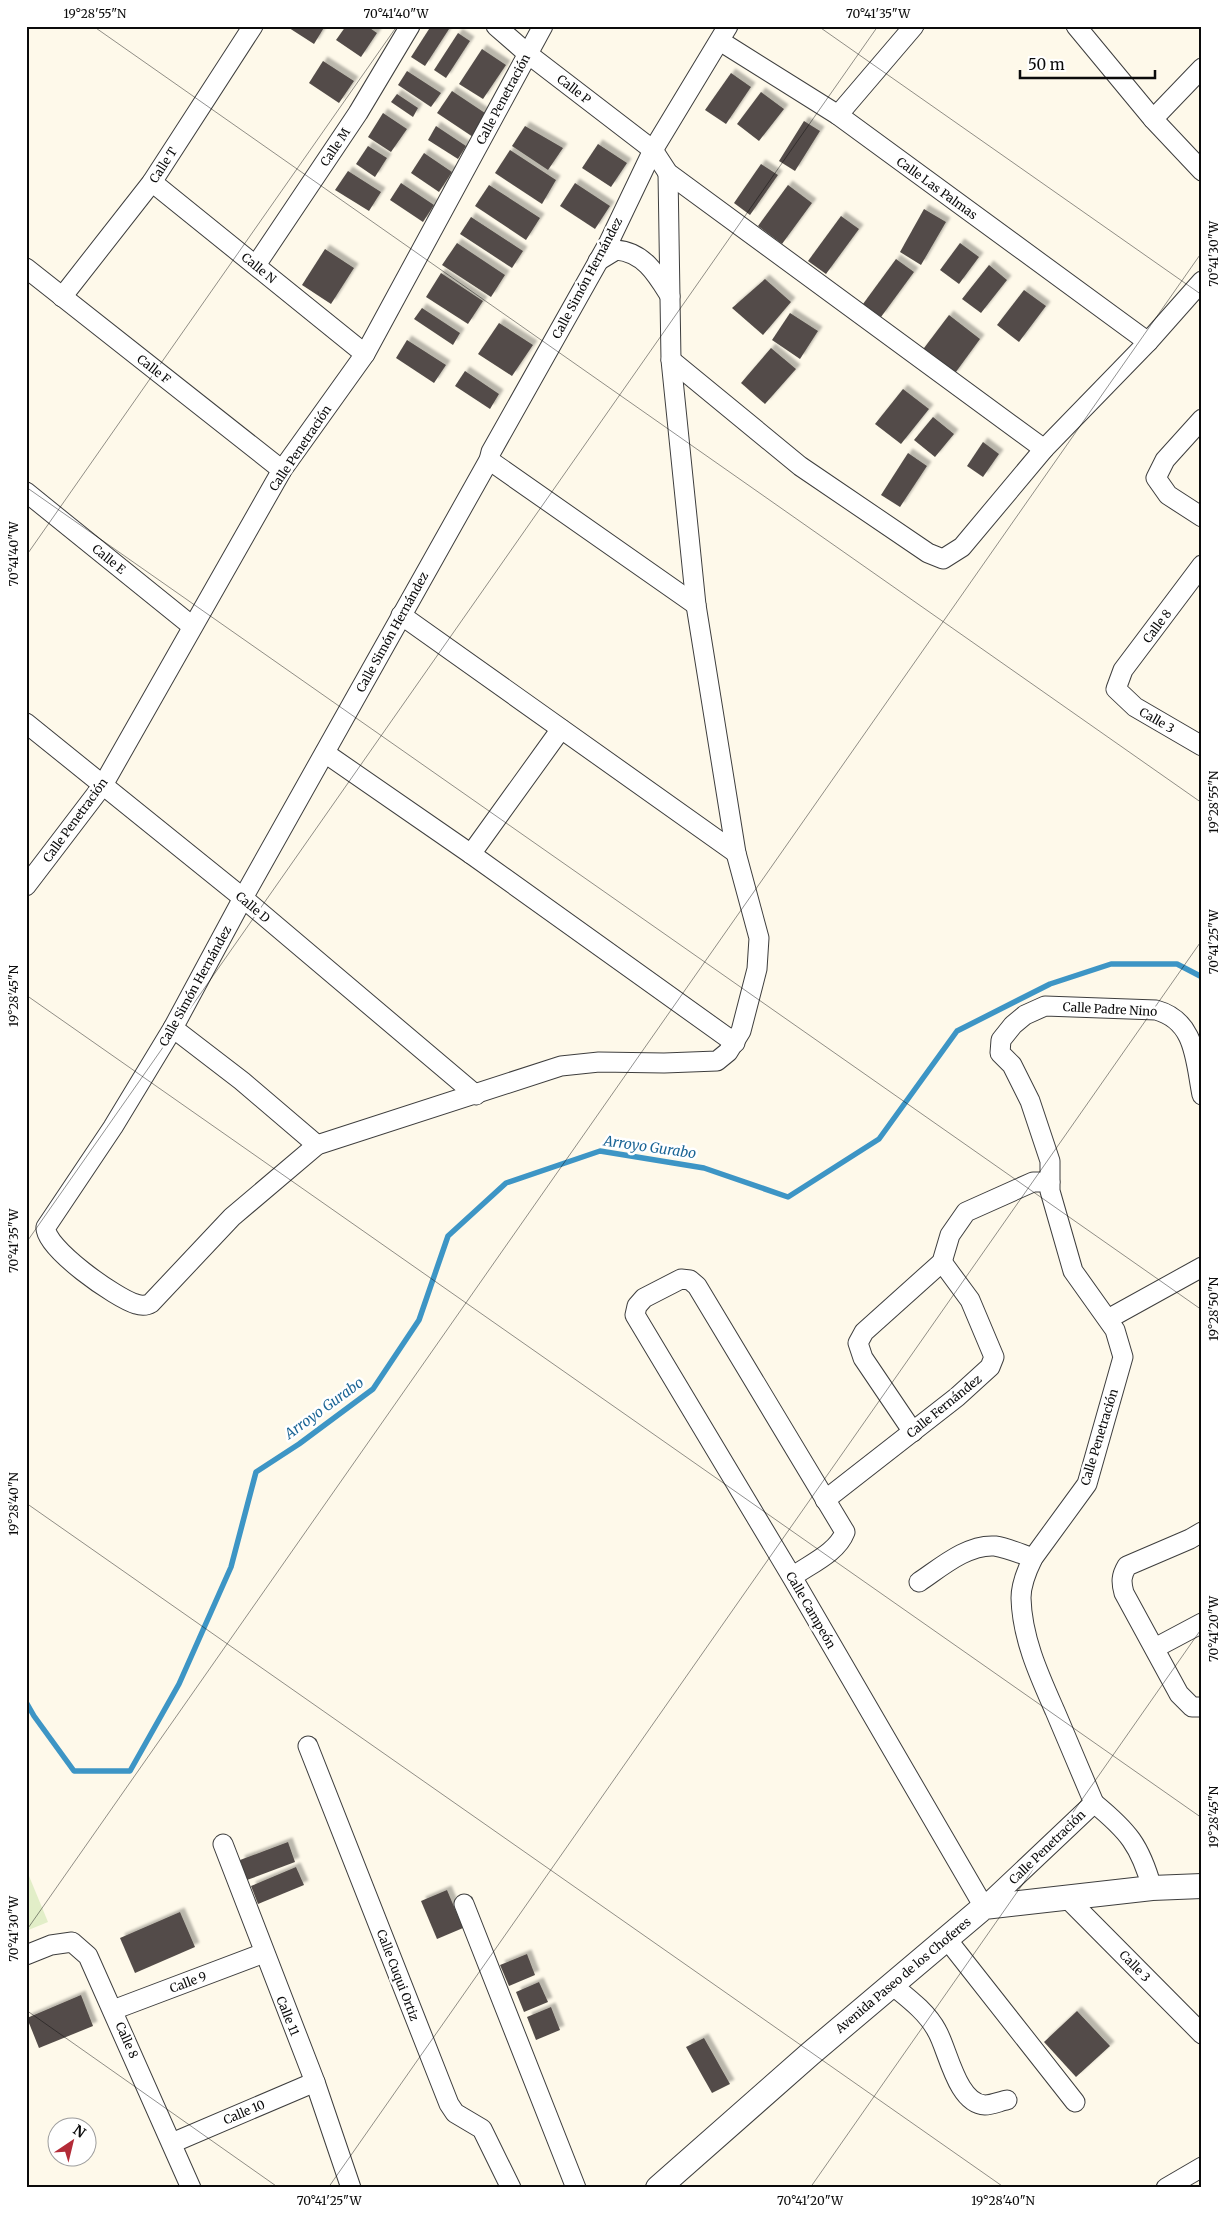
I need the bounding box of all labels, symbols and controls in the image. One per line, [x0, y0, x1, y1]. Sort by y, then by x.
text: 19°28'55"N [64, 6, 127, 21]
text: 70°41'40"W [363, 6, 430, 21]
text: 70°41'35"W [846, 6, 911, 21]
scale bar [1020, 48, 1156, 80]
street label: Calle Penetración [473, 51, 533, 147]
text: 50 m [1028, 55, 1065, 74]
street label: Calle P [554, 71, 594, 107]
street label: Calle M [317, 125, 353, 169]
street label: Calle T [146, 144, 180, 186]
street label: Calle Las Palmas [894, 154, 980, 222]
street label: Calle Simón Hernández [549, 214, 626, 341]
text: 70°41'30"W [1206, 220, 1221, 287]
street label: Calle N [239, 250, 280, 287]
street label: Calle F [134, 351, 174, 387]
street label: Calle Penetración [266, 402, 334, 494]
text: 70°41'40"W [6, 520, 21, 587]
street label: Calle E [89, 541, 129, 577]
street label: Calle Simón Hernández [353, 569, 432, 695]
street label: Calle 8 [1140, 606, 1174, 646]
street label: Calle 3 [1137, 704, 1177, 736]
text: 19°28'55"N [1206, 770, 1221, 833]
street label: Calle Penetración [39, 775, 111, 865]
street label: Calle D [233, 888, 273, 926]
text: 70°41'25"W [1206, 909, 1221, 974]
street label: Calle Simón Hernández [156, 923, 235, 1049]
text: 19°28'45"N [6, 964, 21, 1027]
street label: Calle Padre Nino [1062, 999, 1158, 1019]
water label: Arroyo Gurabo [602, 1131, 697, 1162]
text: 70°41'35"W [6, 1208, 21, 1273]
text: 19°28'50"N [1206, 1276, 1221, 1341]
street label: Calle Fernández [904, 1371, 985, 1441]
water label: Arroyo Gurabo [280, 1373, 367, 1443]
street label: Calle Penetración [1077, 1387, 1121, 1487]
text: 19°28'40"N [6, 1471, 21, 1536]
street label: Calle Campeón [783, 1569, 839, 1651]
text: 70°41'20"W [1206, 1595, 1221, 1662]
text: 19°28'45"N [1206, 1785, 1221, 1848]
street label: Calle Penetración [1006, 1807, 1088, 1887]
text: 70°41'30"W [6, 1895, 21, 1962]
street label: Avenida Paseo de los Choferes [832, 1914, 974, 2037]
street label: Calle Cuqui Ortiz [374, 1927, 422, 2023]
street label: Calle 3 [1116, 1947, 1154, 1985]
street label: Calle 9 [167, 1968, 209, 1996]
street label: Calle 11 [273, 1994, 303, 2039]
street label: Calle 8 [112, 2020, 142, 2060]
street label: Calle 10 [221, 2096, 267, 2127]
north arrow [48, 2116, 98, 2166]
text: N [70, 2121, 89, 2142]
text: 70°41'25"W [297, 2193, 362, 2208]
text: 70°41'20"W [777, 2193, 844, 2208]
text: 19°28'40"N [971, 2193, 1036, 2208]

